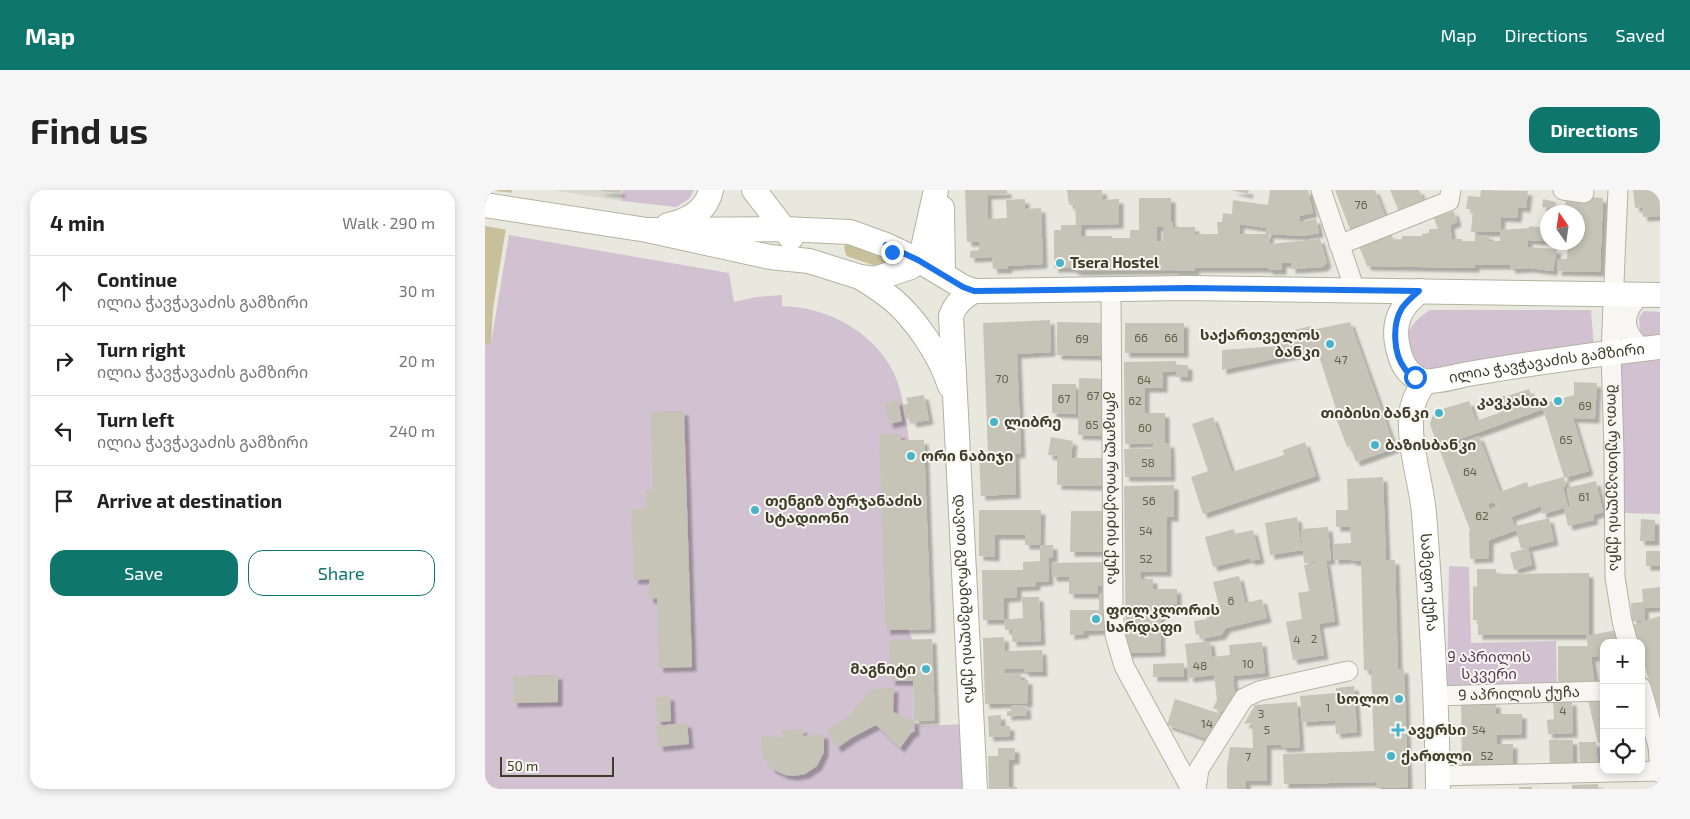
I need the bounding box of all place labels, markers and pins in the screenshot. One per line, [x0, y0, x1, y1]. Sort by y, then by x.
place label: Tsera Hostel [1070, 253, 1159, 271]
marker: Tsera Hostel [1054, 257, 1066, 269]
place label: საქართველოს ბანკი [1200, 325, 1320, 361]
marker: საქართველოს ბანკი [1324, 338, 1336, 350]
place label: კავკასია [1477, 391, 1548, 410]
marker: კავკასია [1552, 395, 1564, 407]
place label: თიბისი ბანკი [1321, 403, 1429, 422]
marker: თიბისი ბანკი [1433, 407, 1445, 419]
place label: ლიბრე [1004, 412, 1061, 431]
marker: ლიბრე [988, 416, 1000, 428]
place label: ბაზისბანკი [1385, 435, 1476, 454]
marker: ბაზისბანკი [1369, 439, 1381, 451]
place label: ორი ნაბიჯი [921, 446, 1013, 465]
marker: ორი ნაბიჯი [905, 450, 917, 462]
place label: თენგიზ ბურჯანაძის სტადიონი [765, 491, 922, 527]
marker: თენგიზ ბურჯანაძის სტადიონი [749, 504, 761, 516]
place label: ფოლკლორის სარდაფი [1106, 600, 1220, 636]
marker: ფოლკლორის სარდაფი [1090, 613, 1102, 625]
place label: მაგნიტი [850, 659, 916, 678]
marker: მაგნიტი [920, 663, 932, 675]
place label: სოლო [1337, 689, 1389, 708]
marker: სოლო [1393, 693, 1405, 705]
place label: ავერსი [1408, 720, 1466, 739]
marker: ავერსი [1392, 724, 1404, 736]
place label: ქართლი [1401, 746, 1472, 765]
marker: ქართლი [1385, 750, 1397, 762]

